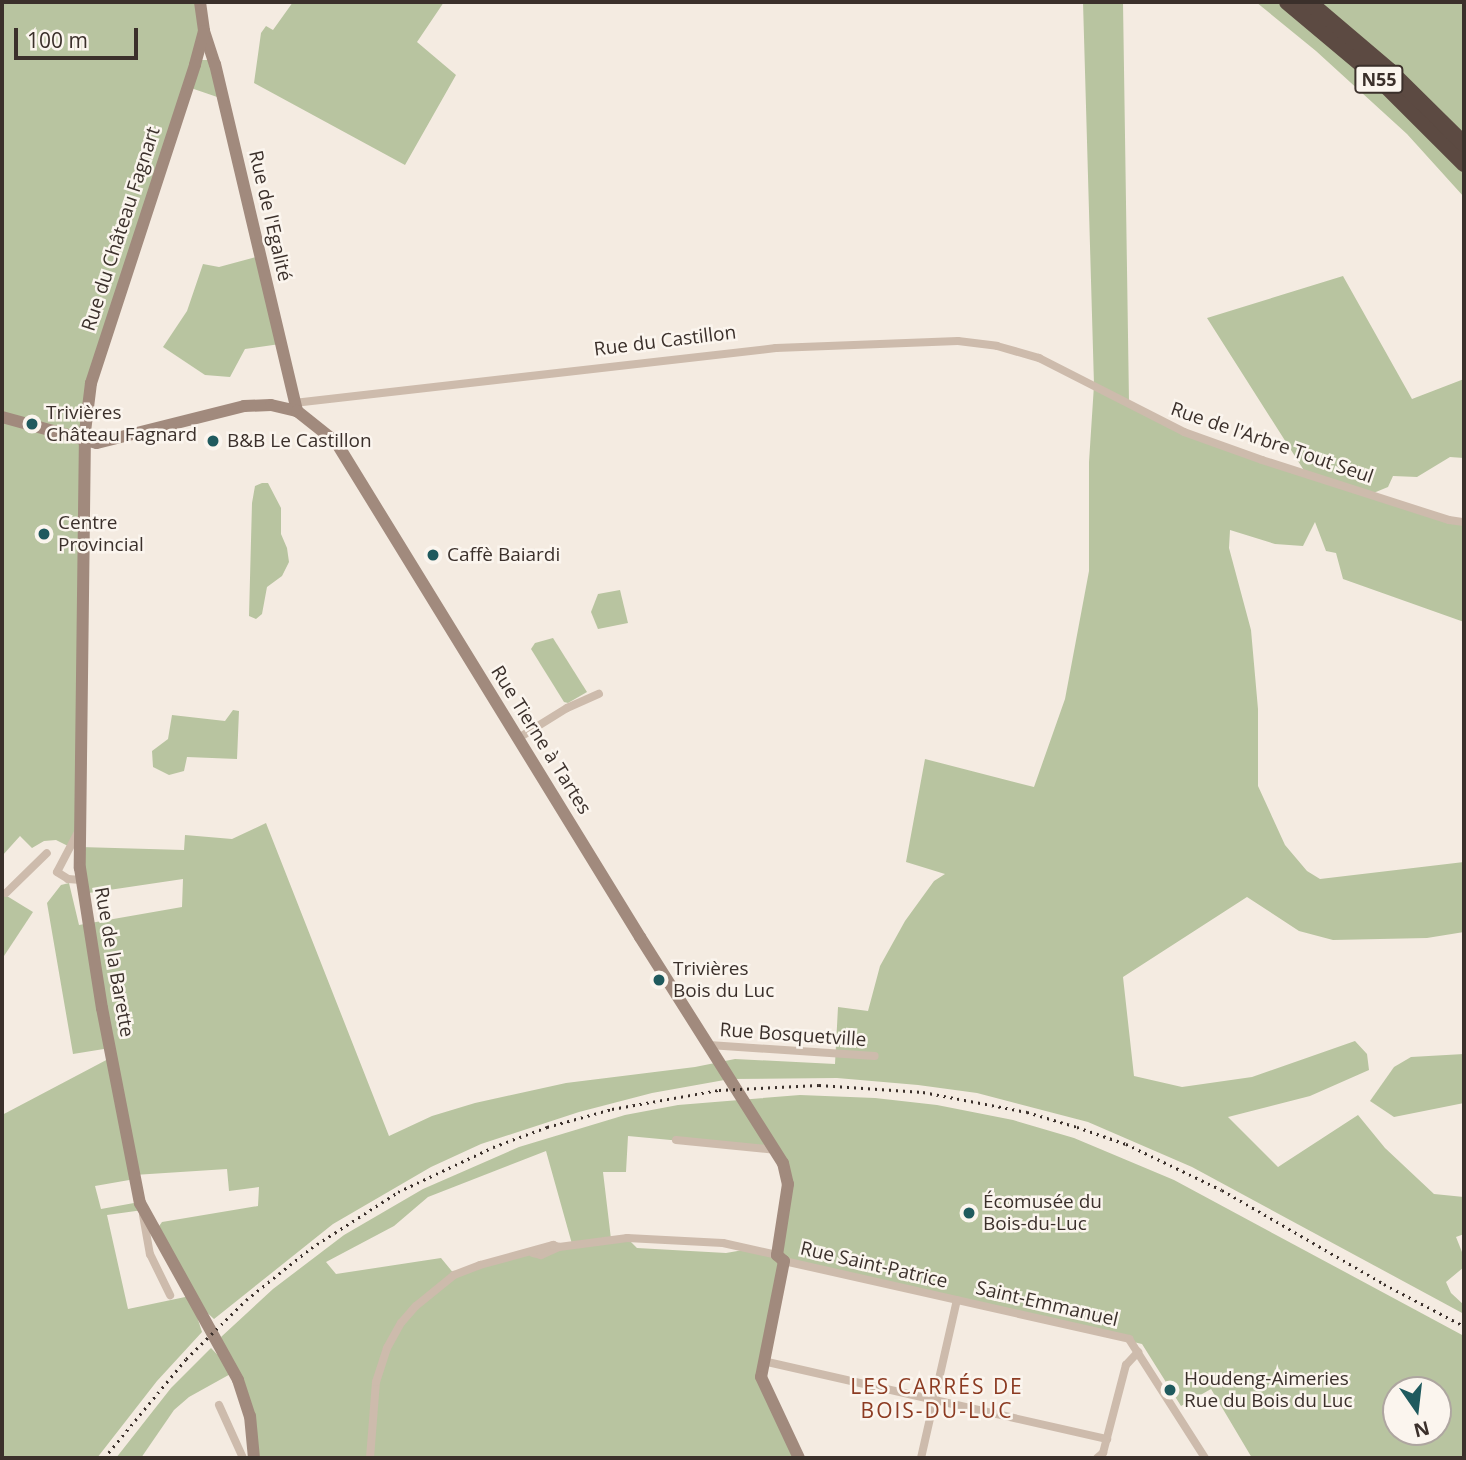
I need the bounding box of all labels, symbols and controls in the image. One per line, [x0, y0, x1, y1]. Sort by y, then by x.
scale bar [18, 14, 142, 58]
text: 100 m [27, 26, 88, 54]
road number: N55 [1353, 64, 1405, 94]
street label: Rue du Château Fagnart [77, 124, 165, 334]
street label: Rue de l'Egalité [244, 148, 296, 284]
street label: Rue du Castillon [593, 321, 737, 361]
street label: Rue de l'Arbre Tout Seul [1168, 398, 1376, 488]
place label: Trivières Château Fagnard [46, 402, 197, 446]
marker: Trivières Château Fagnard [24, 416, 40, 432]
place label: B&B Le Castillon [227, 430, 372, 452]
marker: B&B Le Castillon [205, 433, 221, 449]
place label: Centre Provincial [58, 512, 144, 556]
marker: Centre Provincial [36, 526, 52, 542]
place label: Caffè Baiardi [447, 544, 560, 566]
marker: Caffè Baiardi [425, 547, 441, 563]
street label: Rue Tierne à Tartes [486, 662, 596, 818]
street label: Rue de la Barette [90, 885, 138, 1039]
place label: Trivières Bois du Luc [673, 958, 774, 1002]
marker: Trivières Bois du Luc [651, 972, 667, 988]
street label: Rue Bosquetville [719, 1019, 867, 1051]
place label: Écomusée du Bois-du-Luc [983, 1191, 1102, 1235]
marker: Écomusée du Bois-du-Luc [961, 1205, 977, 1221]
street label: Rue Saint-Patrice [798, 1237, 950, 1293]
street label: Saint-Emmanuel [974, 1277, 1120, 1331]
place label: Houdeng-Aimeries Rue du Bois du Luc [1184, 1368, 1353, 1412]
district label: LES CARRÉS DE BOIS-DU-LUC [852, 1373, 1022, 1423]
north arrow [1382, 1376, 1452, 1446]
marker: Houdeng-Aimeries Rue du Bois du Luc [1162, 1382, 1178, 1398]
text: N [1411, 1415, 1432, 1444]

